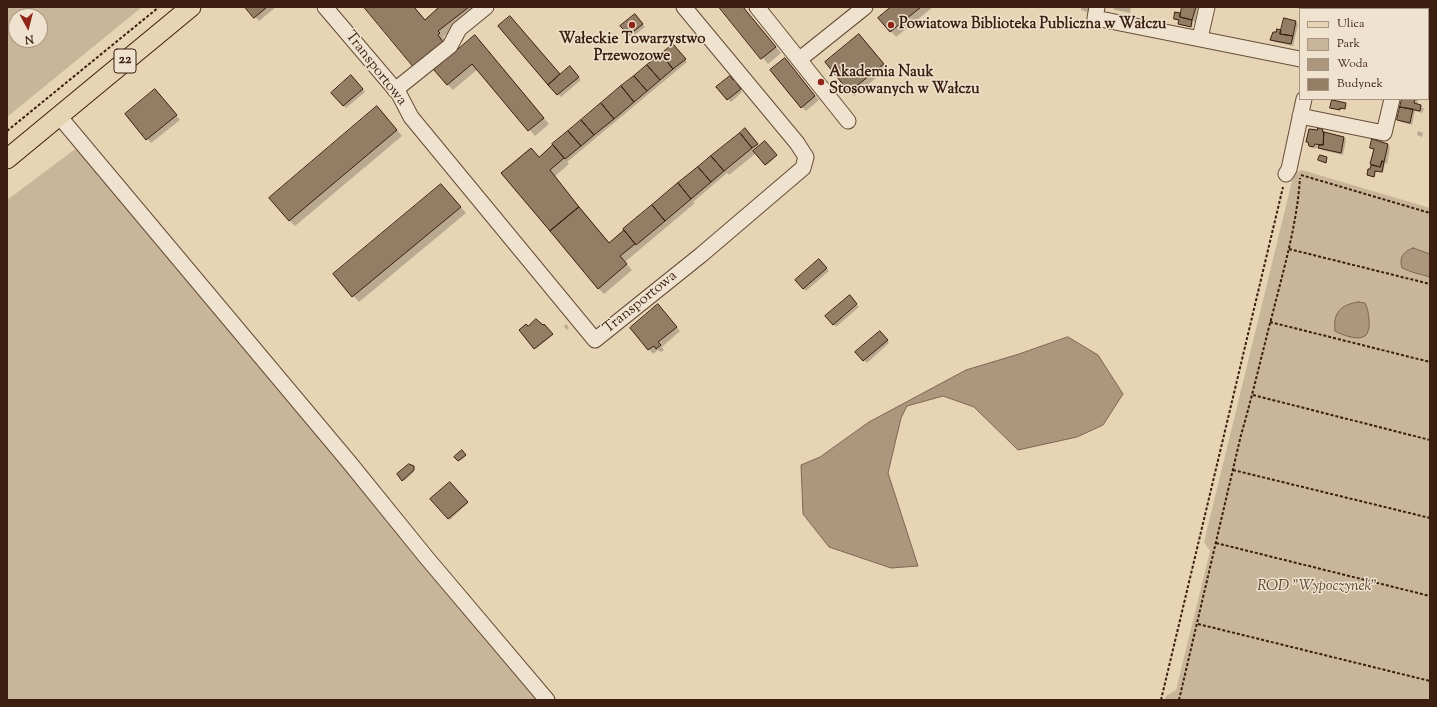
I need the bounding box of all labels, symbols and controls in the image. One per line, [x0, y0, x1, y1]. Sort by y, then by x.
north arrow [8, 8, 48, 48]
legend [1299, 8, 1429, 100]
text: Ulica [1337, 15, 1364, 33]
place label: Powiatowa Biblioteka Publiczna w Wałczu [899, 16, 1166, 34]
marker: Wałeckie Towarzystwo Przewozowe [627, 20, 637, 30]
marker: Powiatowa Biblioteka Publiczna w Wałczu [886, 20, 896, 30]
street label: Transportowa [340, 28, 410, 110]
text: N [24, 30, 35, 47]
place label: Wałeckie Towarzystwo Przewozowe [559, 31, 705, 66]
text: Park [1337, 35, 1360, 53]
road number: 22 [114, 49, 136, 73]
text: Woda [1337, 55, 1368, 73]
place label: Akademia Nauk Stosowanych w Wałczu [829, 64, 980, 99]
text: Budynek [1337, 75, 1383, 93]
marker: Akademia Nauk Stosowanych w Wałczu [816, 77, 826, 87]
street label: Transportowa [600, 268, 682, 338]
park label: ROD "Wypoczynek" [1257, 578, 1377, 596]

